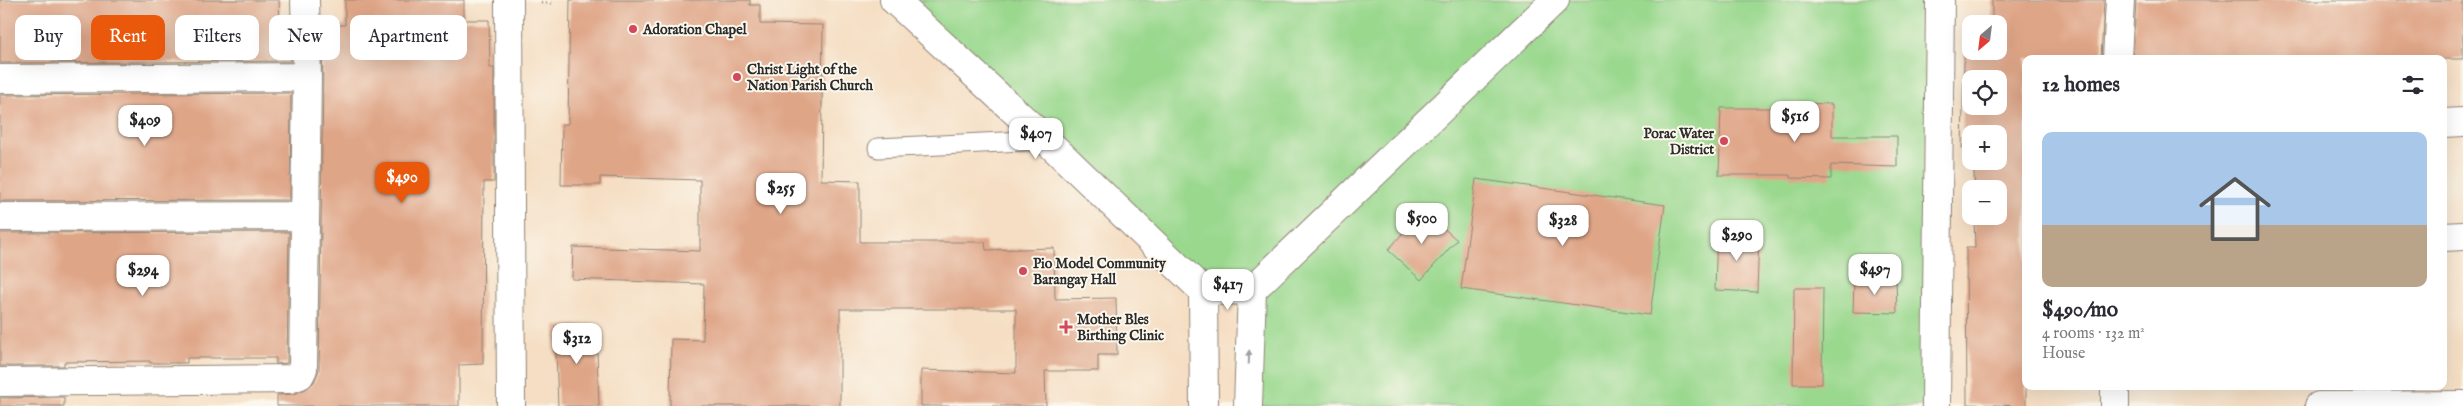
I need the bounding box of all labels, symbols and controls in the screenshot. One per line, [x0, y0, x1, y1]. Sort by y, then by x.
chip: Buy [15, 15, 81, 60]
chip: Rent [91, 15, 165, 60]
chip: Filters [175, 15, 259, 60]
chip: New [269, 15, 340, 60]
chip: Apartment [350, 15, 467, 60]
north arrow [1962, 15, 2008, 60]
map controls [1962, 15, 2007, 225]
place label: Adoration Chapel [642, 21, 748, 39]
marker: Adoration Chapel [627, 23, 639, 35]
place label: Christ Light of the Nation Parish Church [746, 61, 873, 95]
button: locate [1962, 70, 2007, 115]
marker: Christ Light of the Nation Parish Church [731, 71, 743, 83]
icon: filters [2399, 71, 2427, 99]
text: 12 homes [2042, 72, 2120, 99]
pin: $516 [1765, 100, 1825, 143]
pin: $409 [115, 104, 175, 147]
text: $516 [1781, 107, 1809, 127]
text: $409 [129, 111, 161, 131]
pin: $407 [1006, 118, 1066, 160]
text: $407 [1020, 124, 1052, 144]
place label: Porac Water District [1644, 125, 1715, 159]
button: + [1962, 125, 2007, 170]
marker: Porac Water District [1718, 135, 1730, 147]
pin: $490 [372, 162, 432, 204]
icon: home [2190, 164, 2280, 254]
text: $490 [386, 168, 418, 188]
pin: $255 [751, 172, 811, 215]
text: $255 [767, 179, 795, 199]
button: − [1962, 180, 2007, 225]
pin: $500 [1392, 202, 1452, 245]
pin: $328 [1533, 204, 1593, 247]
text: $500 [1407, 209, 1437, 229]
text: $328 [1549, 211, 1577, 231]
pin: $290 [1707, 220, 1767, 262]
text: $290 [1721, 226, 1753, 246]
pin: $294 [113, 254, 173, 297]
pin: $497 [1845, 254, 1905, 296]
place label: Pio Model Community Barangay Hall [1033, 255, 1167, 289]
text: $497 [1859, 260, 1891, 280]
text: $294 [127, 261, 159, 281]
marker: Pio Model Community Barangay Hall [1017, 265, 1029, 277]
pin: $417 [1198, 268, 1258, 311]
text: $417 [1213, 275, 1243, 295]
text: $490/mo [2042, 297, 2118, 324]
place label: Mother Bles Birthing Clinic [1077, 311, 1164, 345]
marker: Mother Bles Birthing Clinic [1059, 320, 1073, 334]
pin: $312 [547, 322, 607, 365]
text: 4 rooms · 132 m² [2042, 324, 2145, 344]
text: $312 [563, 329, 591, 349]
text: House [2042, 344, 2085, 364]
one-way arrow [1246, 349, 1254, 365]

